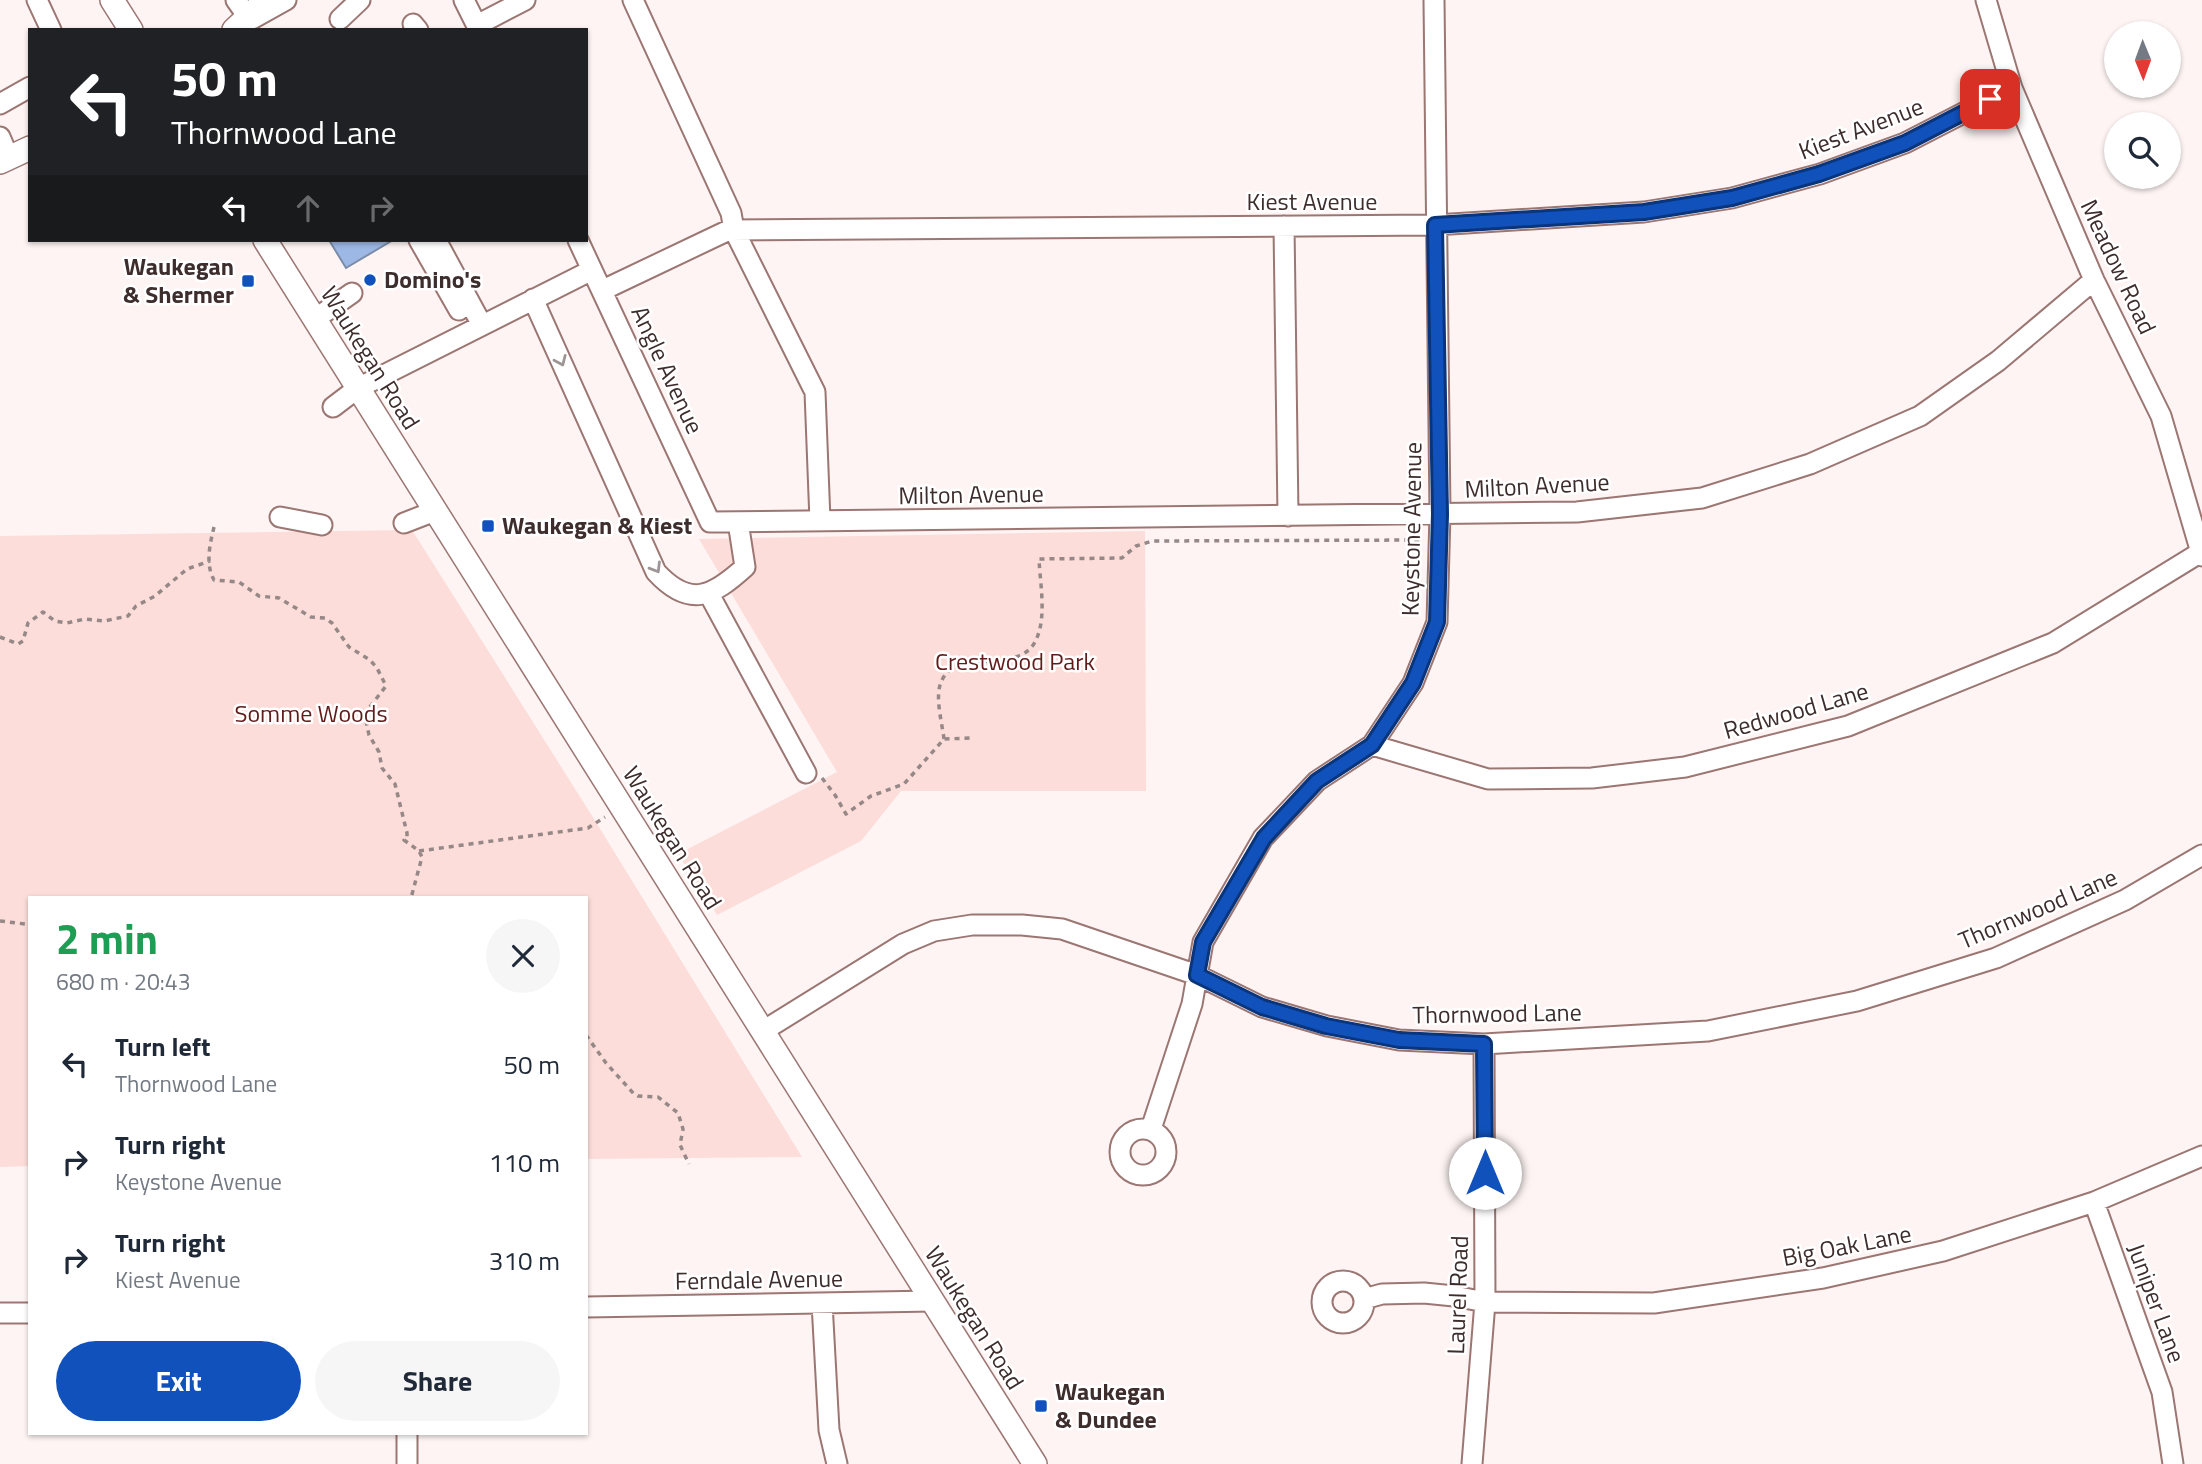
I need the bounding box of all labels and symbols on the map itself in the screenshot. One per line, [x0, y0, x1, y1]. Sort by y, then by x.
north arrow [2104, 21, 2180, 98]
pin [1960, 69, 2020, 129]
street label: Kiest Avenue [1793, 88, 1928, 168]
street label: Kiest Avenue [1247, 183, 1377, 219]
street label: Meadow Road [2072, 193, 2166, 340]
place label: Waukegan & Shermer [123, 248, 234, 312]
place label: Domino's [384, 261, 481, 297]
marker: Domino's [362, 272, 378, 288]
marker: Waukegan & Shermer [240, 273, 256, 289]
street label: Waukegan Road [312, 279, 429, 436]
street label: Angle Avenue [623, 300, 713, 440]
one-way arrow [553, 354, 567, 366]
street label: Keystone Avenue [1391, 442, 1431, 616]
street label: Milton Avenue [1463, 463, 1610, 507]
street label: Milton Avenue [898, 475, 1044, 513]
place label: Waukegan & Kiest [502, 507, 693, 543]
marker: Waukegan & Kiest [480, 518, 496, 534]
one-way arrow [648, 560, 661, 573]
park label: Crestwood Park [935, 643, 1096, 679]
street label: Redwood Lane [1719, 672, 1872, 748]
park label: Somme Woods [234, 695, 388, 731]
street label: Waukegan Road [614, 759, 731, 916]
street label: Thornwood Lane [1953, 858, 2123, 958]
street label: Thornwood Lane [1412, 994, 1582, 1032]
position arrow [1448, 1136, 1522, 1210]
street label: Big Oak Lane [1779, 1215, 1914, 1275]
street label: Laurel Road [1437, 1235, 1477, 1355]
street label: Juniper Lane [2119, 1238, 2195, 1367]
street label: Waukegan Road [916, 1239, 1033, 1396]
street label: Ferndale Avenue [675, 1260, 843, 1298]
place label: Waukegan & Dundee [1055, 1373, 1165, 1437]
marker: Waukegan & Dundee [1033, 1398, 1049, 1414]

